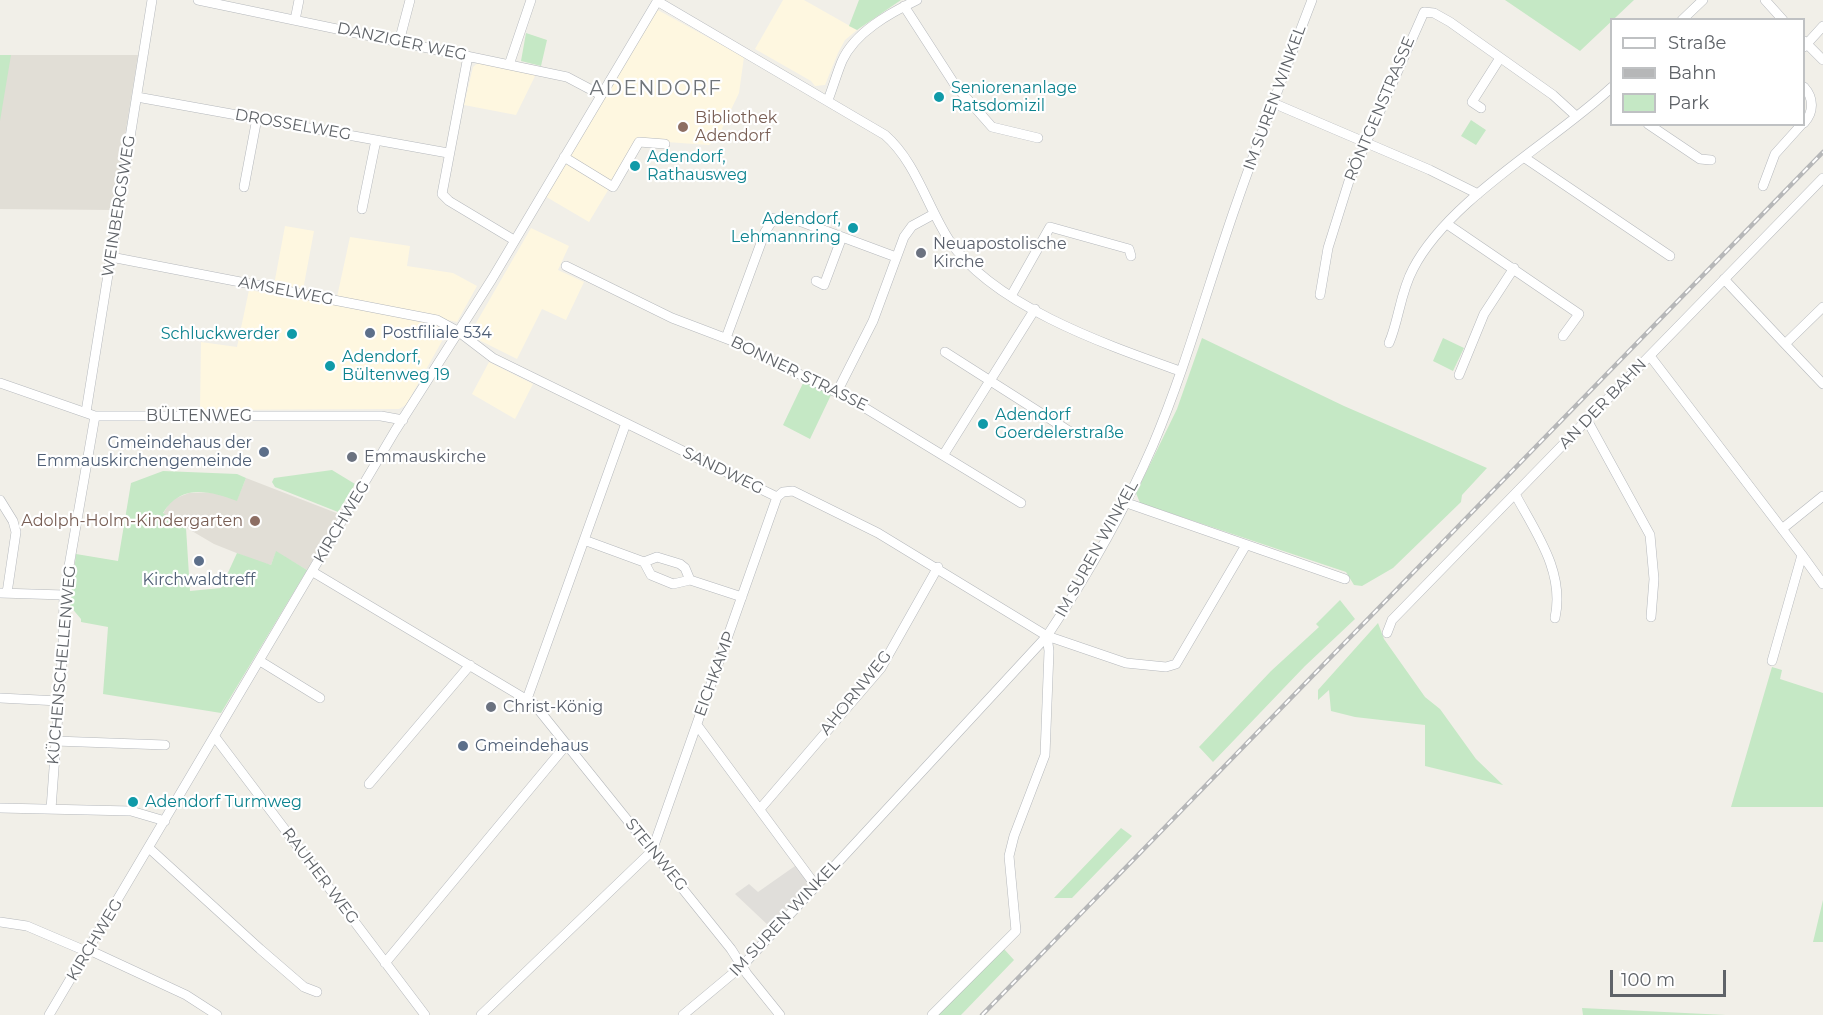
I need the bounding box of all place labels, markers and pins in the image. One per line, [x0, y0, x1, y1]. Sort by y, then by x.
place label: Seniorenanlage Ratsdomizil [951, 78, 1077, 116]
marker: Seniorenanlage Ratsdomizil [932, 90, 946, 104]
place label: Bibliothek Adendorf [695, 108, 777, 146]
marker: Bibliothek Adendorf [676, 120, 690, 134]
place label: Adendorf, Rathausweg [647, 147, 748, 185]
marker: Adendorf, Rathausweg [628, 159, 642, 173]
place label: Adendorf, Lehmannring [731, 209, 841, 247]
marker: Adendorf, Lehmannring [846, 221, 860, 235]
place label: Neuapostolische Kirche [933, 234, 1067, 272]
marker: Neuapostolische Kirche [914, 246, 928, 260]
place label: Postfiliale 534 [382, 323, 492, 343]
place label: Schluckwerder [161, 324, 280, 344]
marker: Postfiliale 534 [363, 326, 377, 340]
marker: Schluckwerder [285, 327, 299, 341]
place label: Adendorf, Bültenweg 19 [342, 347, 450, 385]
marker: Adendorf, Bültenweg 19 [323, 359, 337, 373]
place label: Adendorf Goerdelerstraße [995, 405, 1124, 443]
marker: Adendorf Goerdelerstraße [976, 417, 990, 431]
place label: Gmeindehaus der Emmauskirchengemeinde [36, 433, 252, 471]
marker: Gmeindehaus der Emmauskirchengemeinde [257, 445, 271, 459]
place label: Emmauskirche [364, 447, 486, 467]
marker: Emmauskirche [345, 450, 359, 464]
place label: Adolph-Holm-Kindergarten [21, 511, 243, 531]
marker: Adolph-Holm-Kindergarten [248, 514, 262, 528]
marker: Kirchwaldtreff [192, 554, 206, 568]
place label: Kirchwaldtreff [143, 570, 255, 590]
place label: Christ-König [503, 697, 603, 717]
marker: Christ-König [484, 700, 498, 714]
place label: Gmeindehaus [475, 736, 588, 756]
marker: Gmeindehaus [456, 739, 470, 753]
place label: Adendorf Turmweg [145, 792, 302, 812]
marker: Adendorf Turmweg [126, 795, 140, 809]

